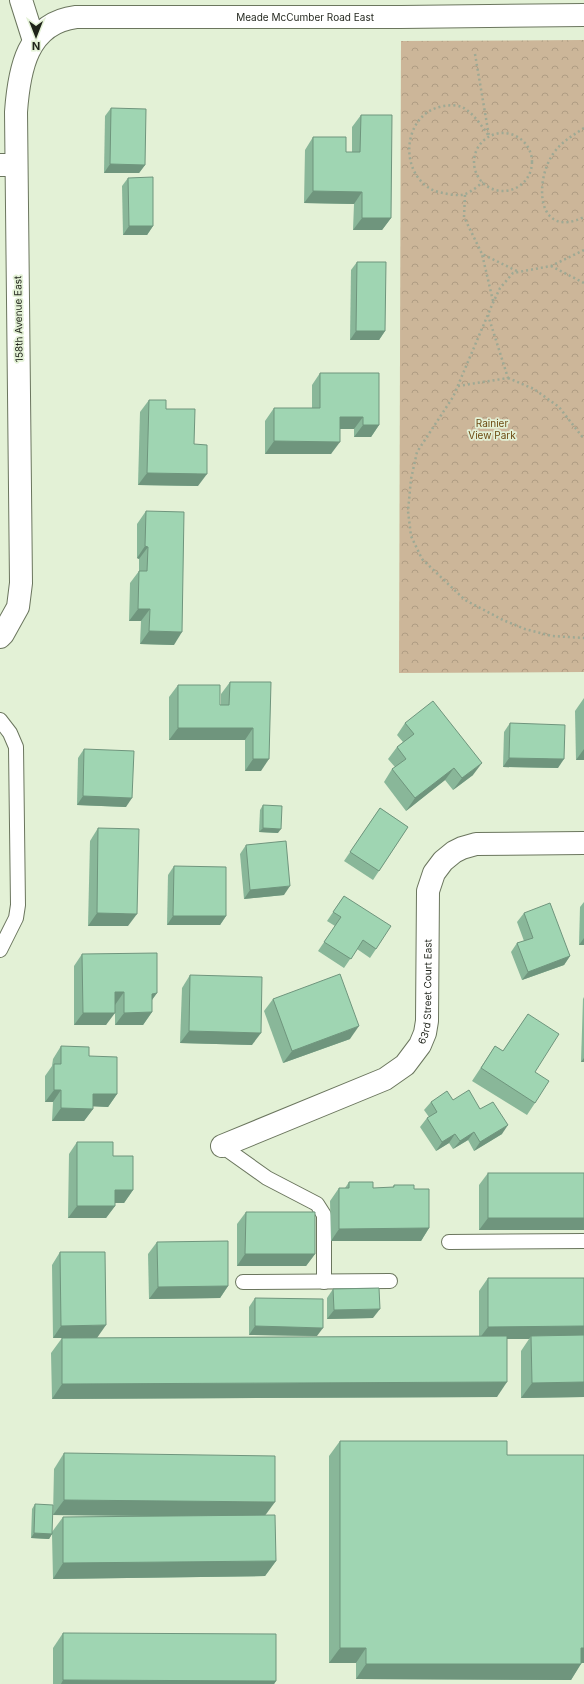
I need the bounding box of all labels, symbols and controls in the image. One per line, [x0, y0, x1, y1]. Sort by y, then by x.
street label: Meade McCumber Road East [236, 11, 375, 23]
north arrow [16, 16, 56, 56]
text: N [32, 39, 40, 53]
street label: 158th Avenue East [11, 275, 25, 362]
park label: Rainier View Park [468, 417, 516, 441]
street label: 63rd Street Court East [415, 938, 434, 1046]

